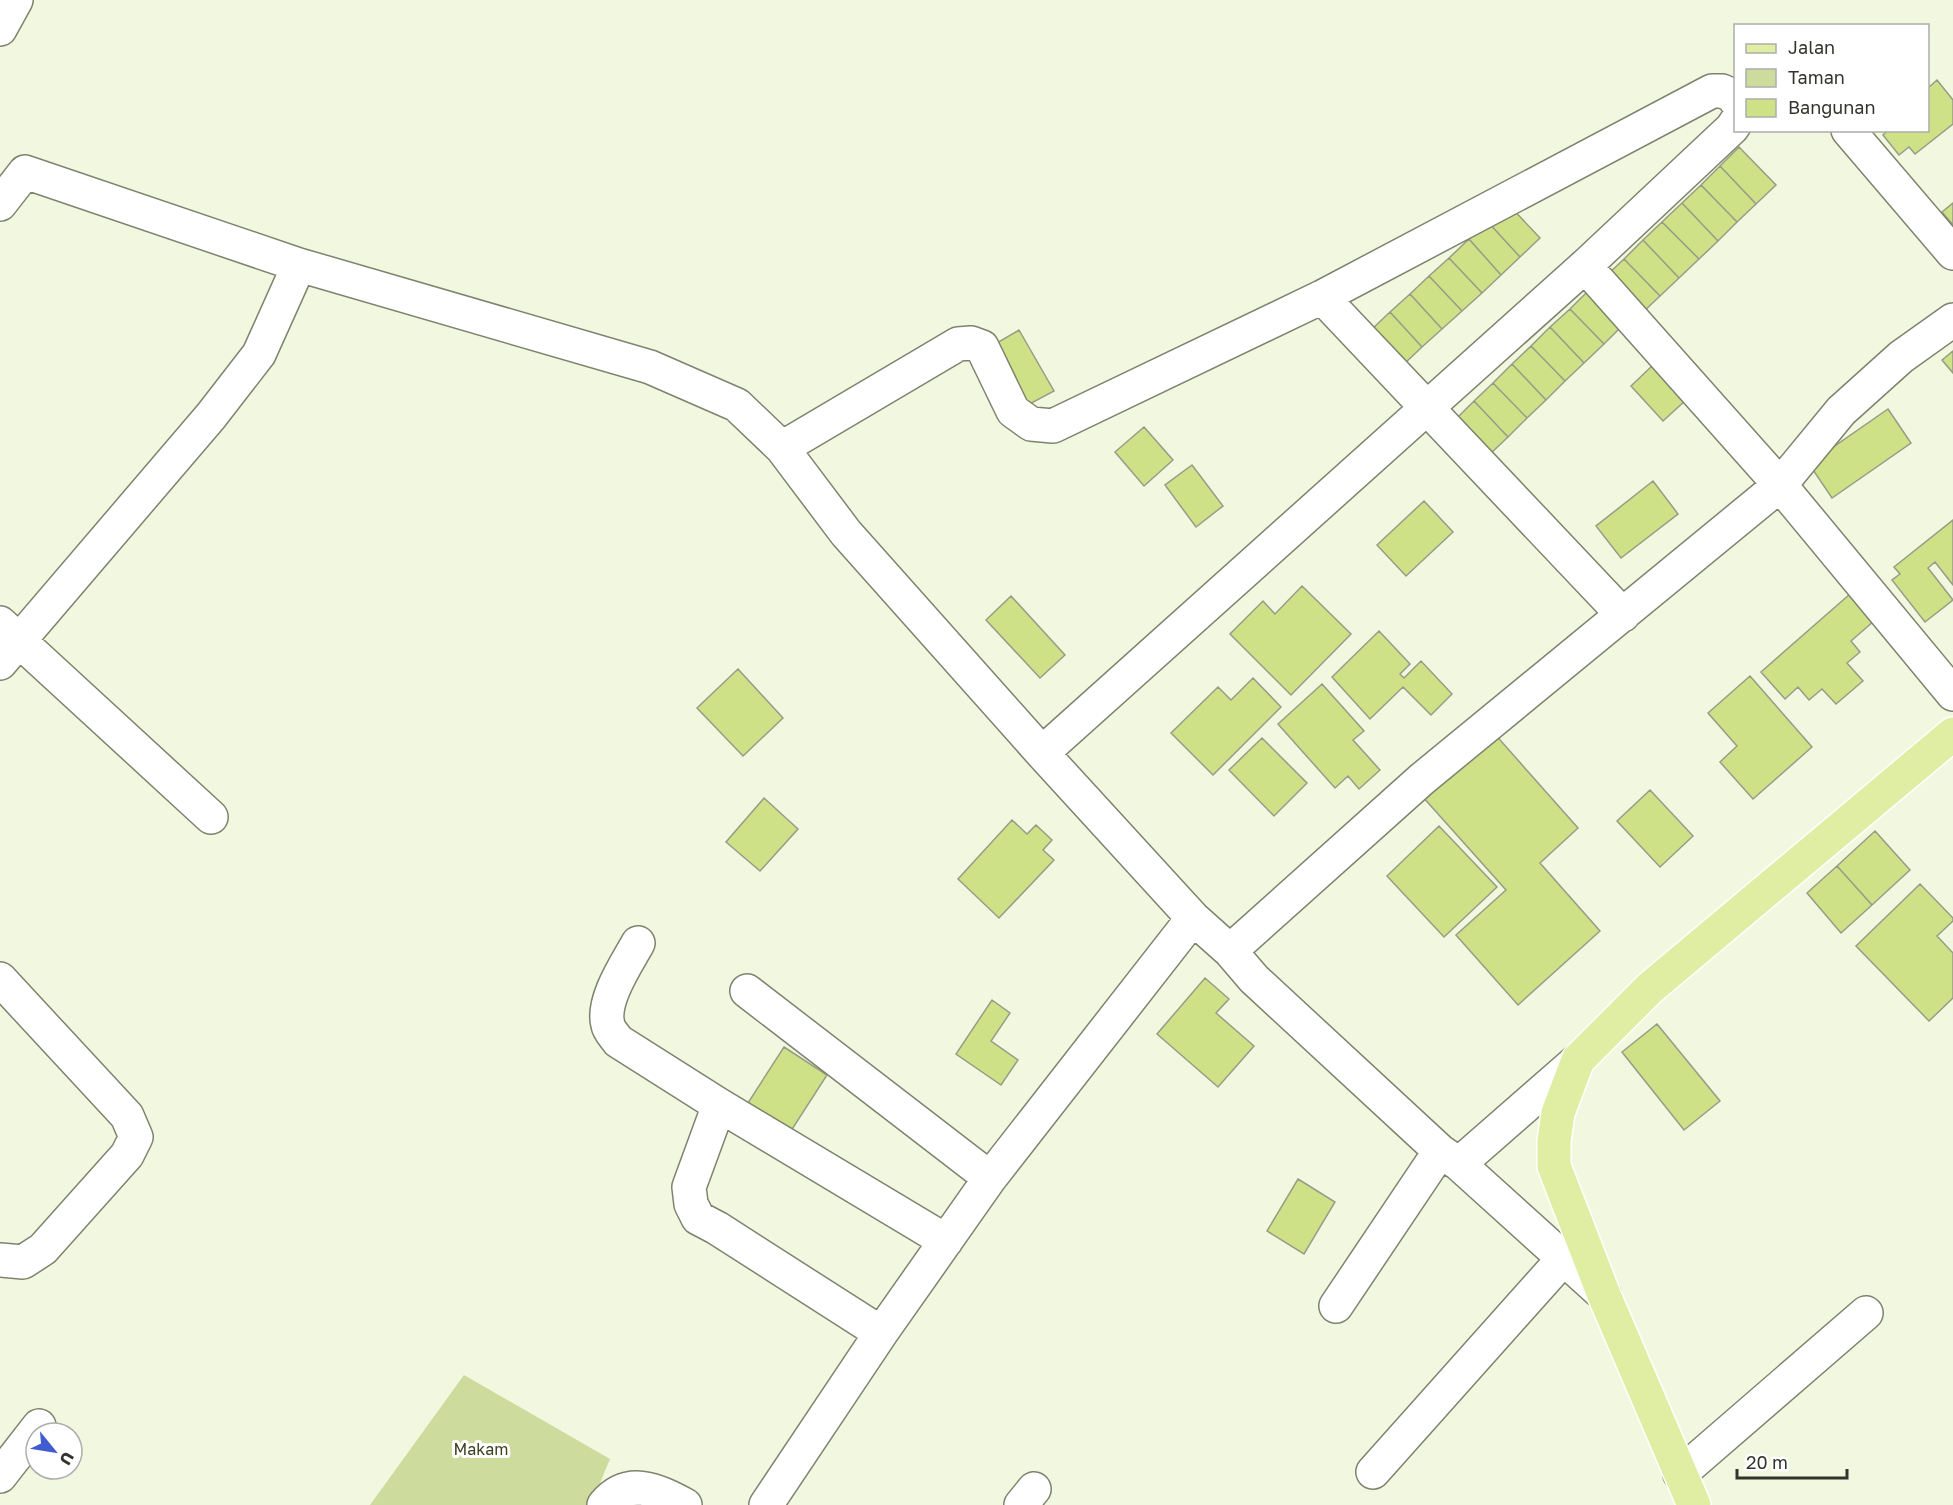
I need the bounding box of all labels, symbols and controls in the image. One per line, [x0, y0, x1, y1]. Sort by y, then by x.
legend [1734, 24, 1929, 132]
text: Jalan [1788, 36, 1835, 58]
text: Taman [1788, 66, 1845, 88]
text: Bangunan [1788, 96, 1876, 118]
north arrow [24, 1421, 84, 1481]
park label: Makam [454, 1439, 508, 1459]
scale bar [1737, 1442, 1846, 1480]
text: U [55, 1448, 79, 1469]
text: 20 m [1746, 1451, 1788, 1473]

